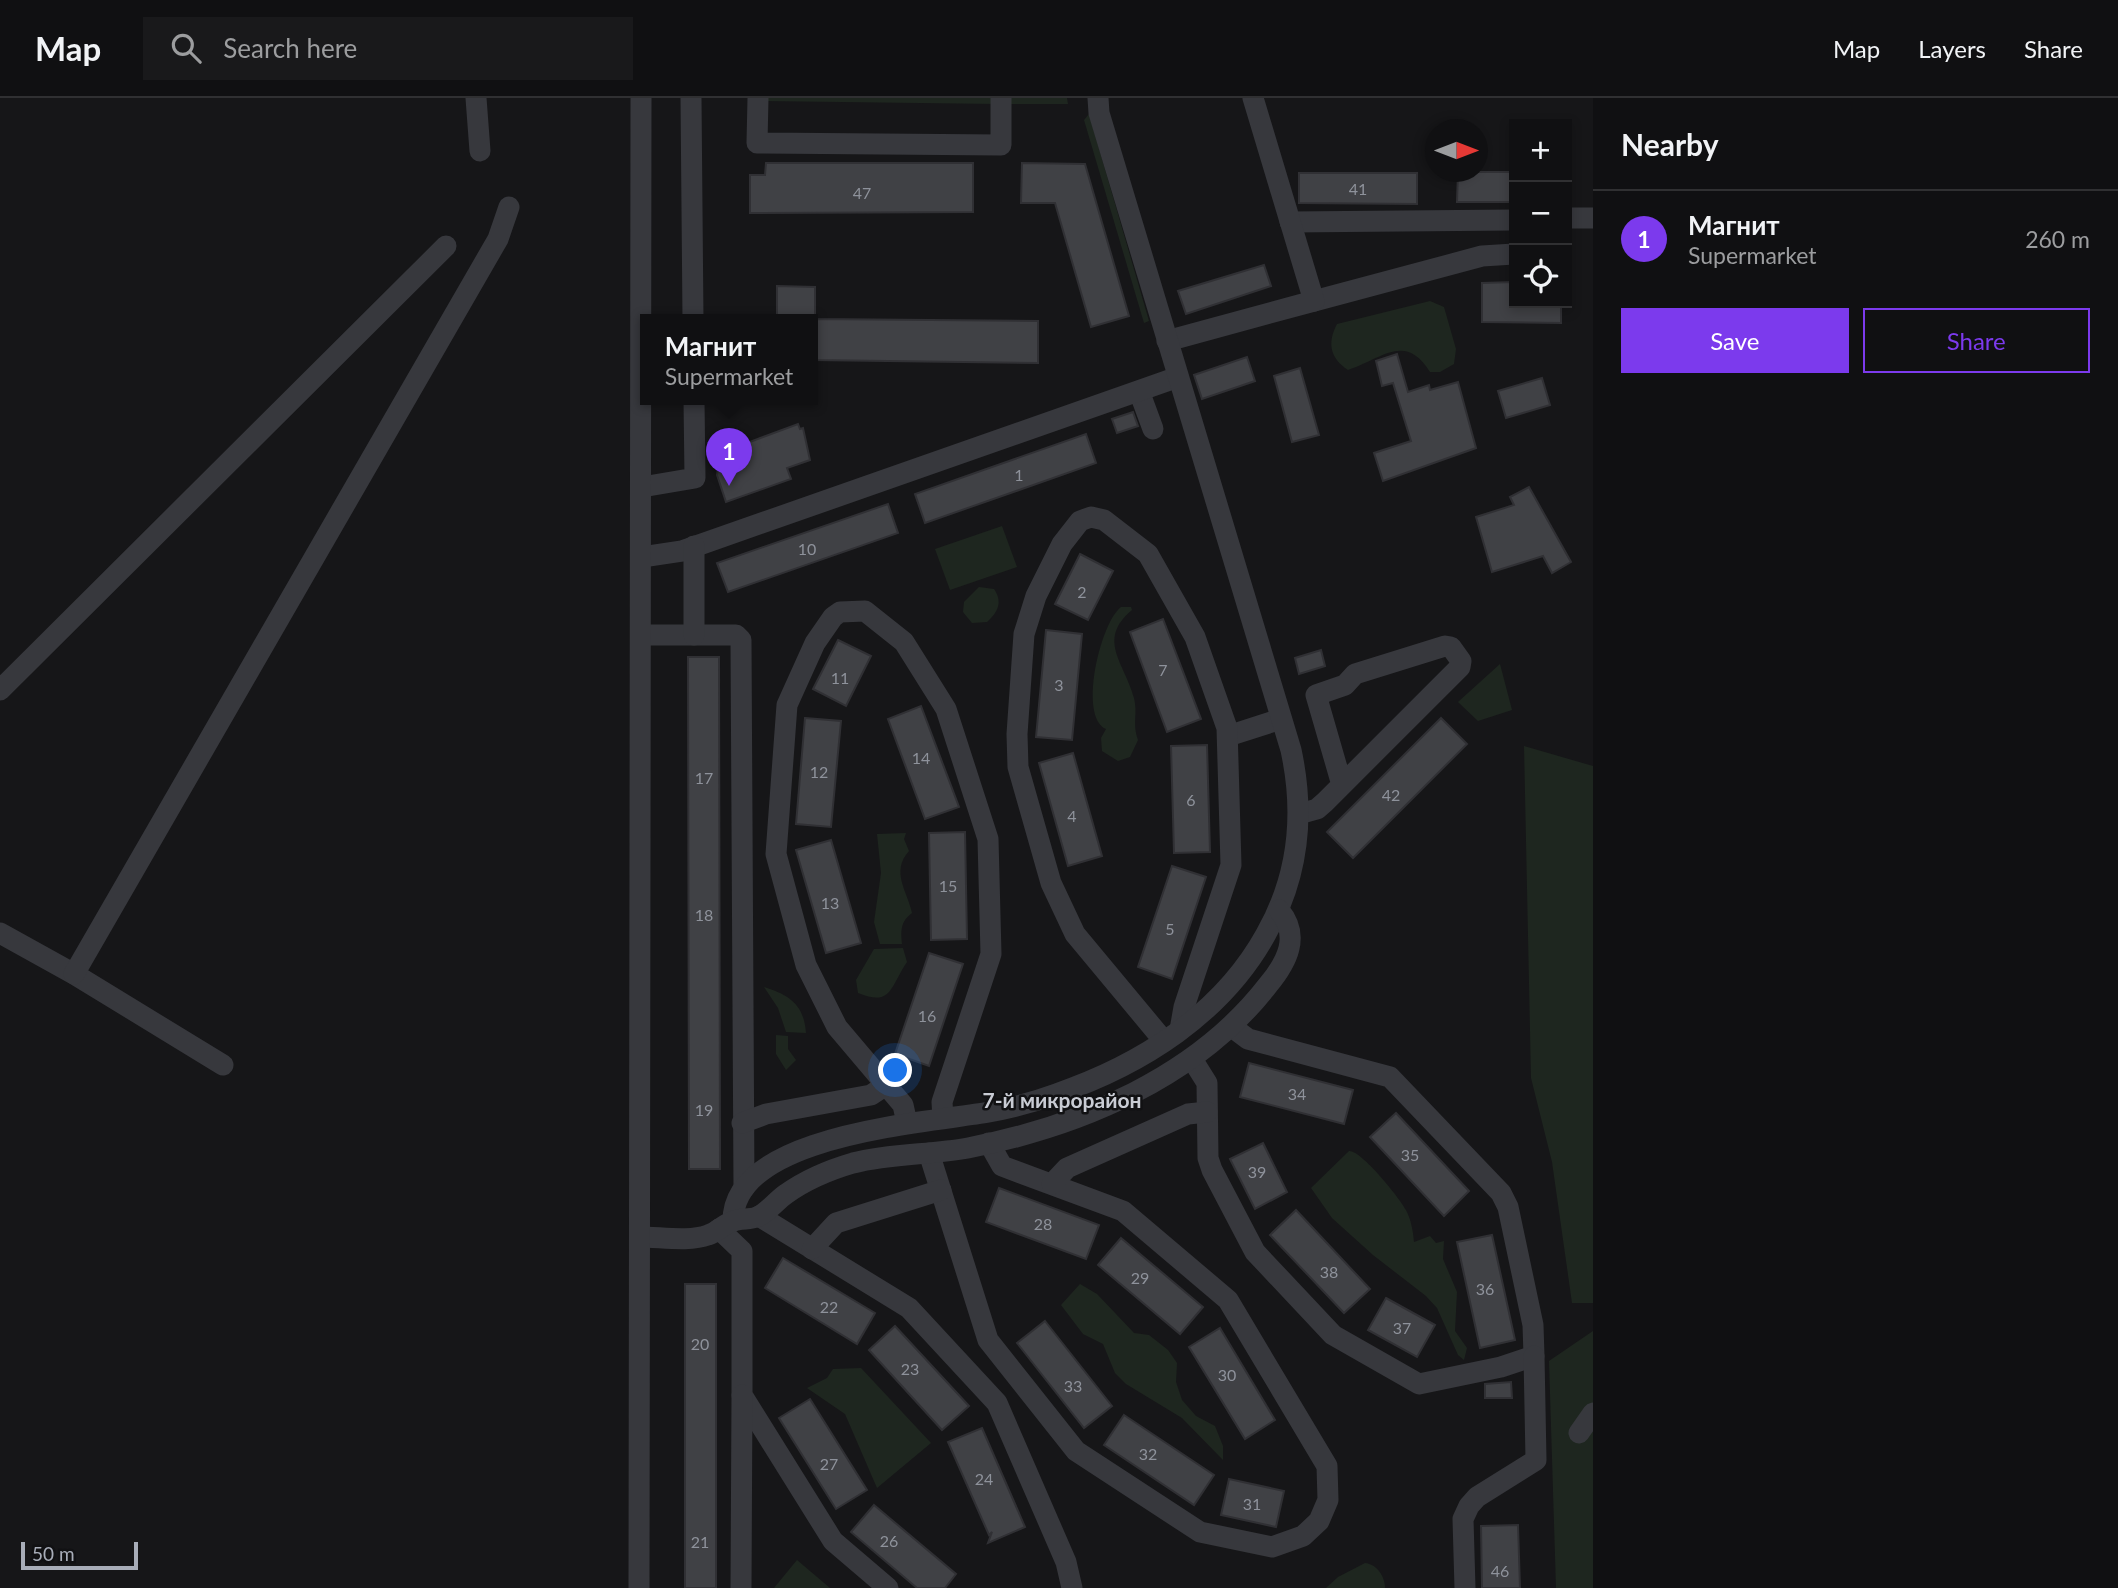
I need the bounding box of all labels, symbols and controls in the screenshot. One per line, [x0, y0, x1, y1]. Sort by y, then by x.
search box [143, 17, 633, 80]
text: Map [35, 28, 101, 68]
icon: search [167, 29, 205, 67]
text: Search here [223, 32, 357, 64]
text: Map [1833, 34, 1880, 63]
text: Layers [1918, 34, 1986, 63]
text: Share [2024, 34, 2083, 63]
north arrow [1425, 119, 1488, 182]
map controls [1509, 119, 1572, 308]
button: + [1509, 119, 1572, 182]
text: Nearby [1621, 126, 1719, 162]
house number: 41 [1349, 179, 1367, 198]
button: − [1509, 182, 1572, 245]
house number: 47 [853, 183, 871, 202]
text: Магнит [1688, 209, 1780, 241]
text: 1 [1637, 225, 1651, 253]
text: 260 m [2025, 225, 2090, 253]
text: Supermarket [1688, 241, 1817, 269]
button: locate [1509, 245, 1572, 308]
button: Save [1621, 308, 1849, 373]
button: Share [1863, 308, 2090, 373]
popup [640, 314, 818, 405]
text: Магнит [665, 330, 756, 362]
text: Supermarket [665, 362, 793, 390]
pin: 1 [706, 428, 752, 486]
house number: 1 [1014, 465, 1024, 484]
house number: 10 [798, 539, 816, 558]
house number: 2 [1077, 582, 1087, 601]
house number: 7 [1158, 660, 1168, 679]
house number: 11 [831, 668, 849, 687]
house number: 3 [1054, 675, 1064, 694]
house number: 14 [912, 748, 930, 767]
house number: 12 [810, 762, 828, 781]
house number: 17 [695, 768, 713, 787]
house number: 42 [1382, 785, 1400, 804]
house number: 6 [1186, 790, 1196, 809]
house number: 4 [1067, 806, 1077, 825]
house number: 15 [939, 876, 957, 895]
house number: 13 [821, 893, 839, 912]
house number: 18 [695, 905, 713, 924]
house number: 5 [1165, 919, 1175, 938]
house number: 16 [918, 1006, 936, 1025]
your location [878, 1053, 912, 1087]
house number: 34 [1288, 1084, 1306, 1103]
district label: 7-й микрорайон [983, 1087, 1141, 1112]
house number: 19 [695, 1100, 713, 1119]
house number: 35 [1401, 1145, 1419, 1164]
house number: 39 [1248, 1162, 1266, 1181]
house number: 28 [1034, 1214, 1052, 1233]
house number: 38 [1320, 1262, 1338, 1281]
house number: 29 [1131, 1268, 1149, 1287]
house number: 36 [1476, 1279, 1494, 1298]
house number: 22 [820, 1297, 838, 1316]
house number: 37 [1393, 1318, 1411, 1337]
house number: 20 [691, 1334, 709, 1353]
house number: 23 [901, 1359, 919, 1378]
house number: 30 [1218, 1365, 1236, 1384]
house number: 33 [1064, 1376, 1082, 1395]
house number: 32 [1139, 1444, 1157, 1463]
house number: 27 [820, 1454, 838, 1473]
house number: 24 [975, 1469, 993, 1488]
house number: 31 [1243, 1494, 1261, 1513]
house number: 26 [880, 1531, 898, 1550]
house number: 21 [691, 1532, 709, 1551]
scale bar [21, 1539, 138, 1571]
text: 50 m [32, 1542, 75, 1565]
house number: 46 [1491, 1561, 1509, 1580]

